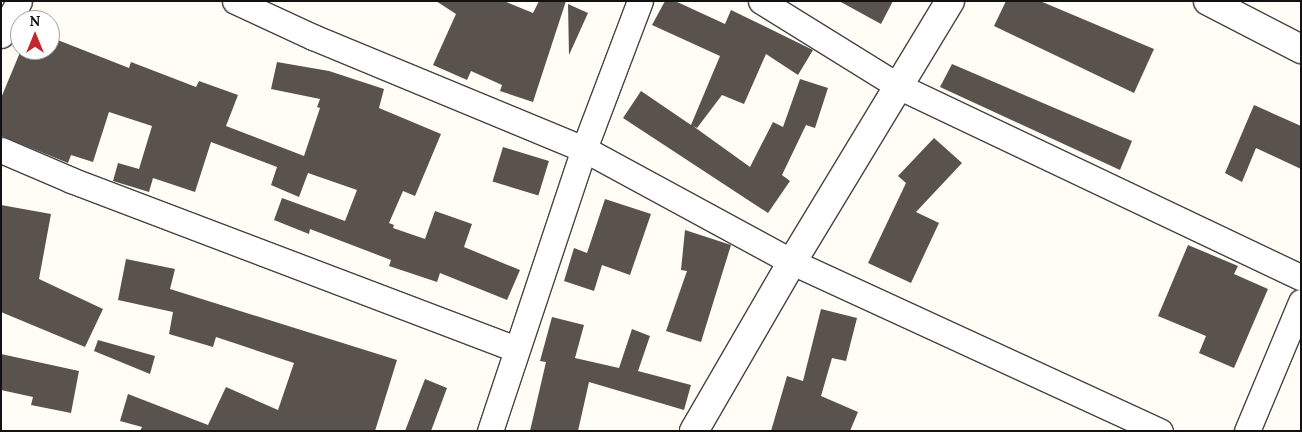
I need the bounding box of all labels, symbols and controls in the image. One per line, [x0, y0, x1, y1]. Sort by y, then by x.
north arrow [10, 10, 60, 60]
text: N [30, 12, 40, 30]

